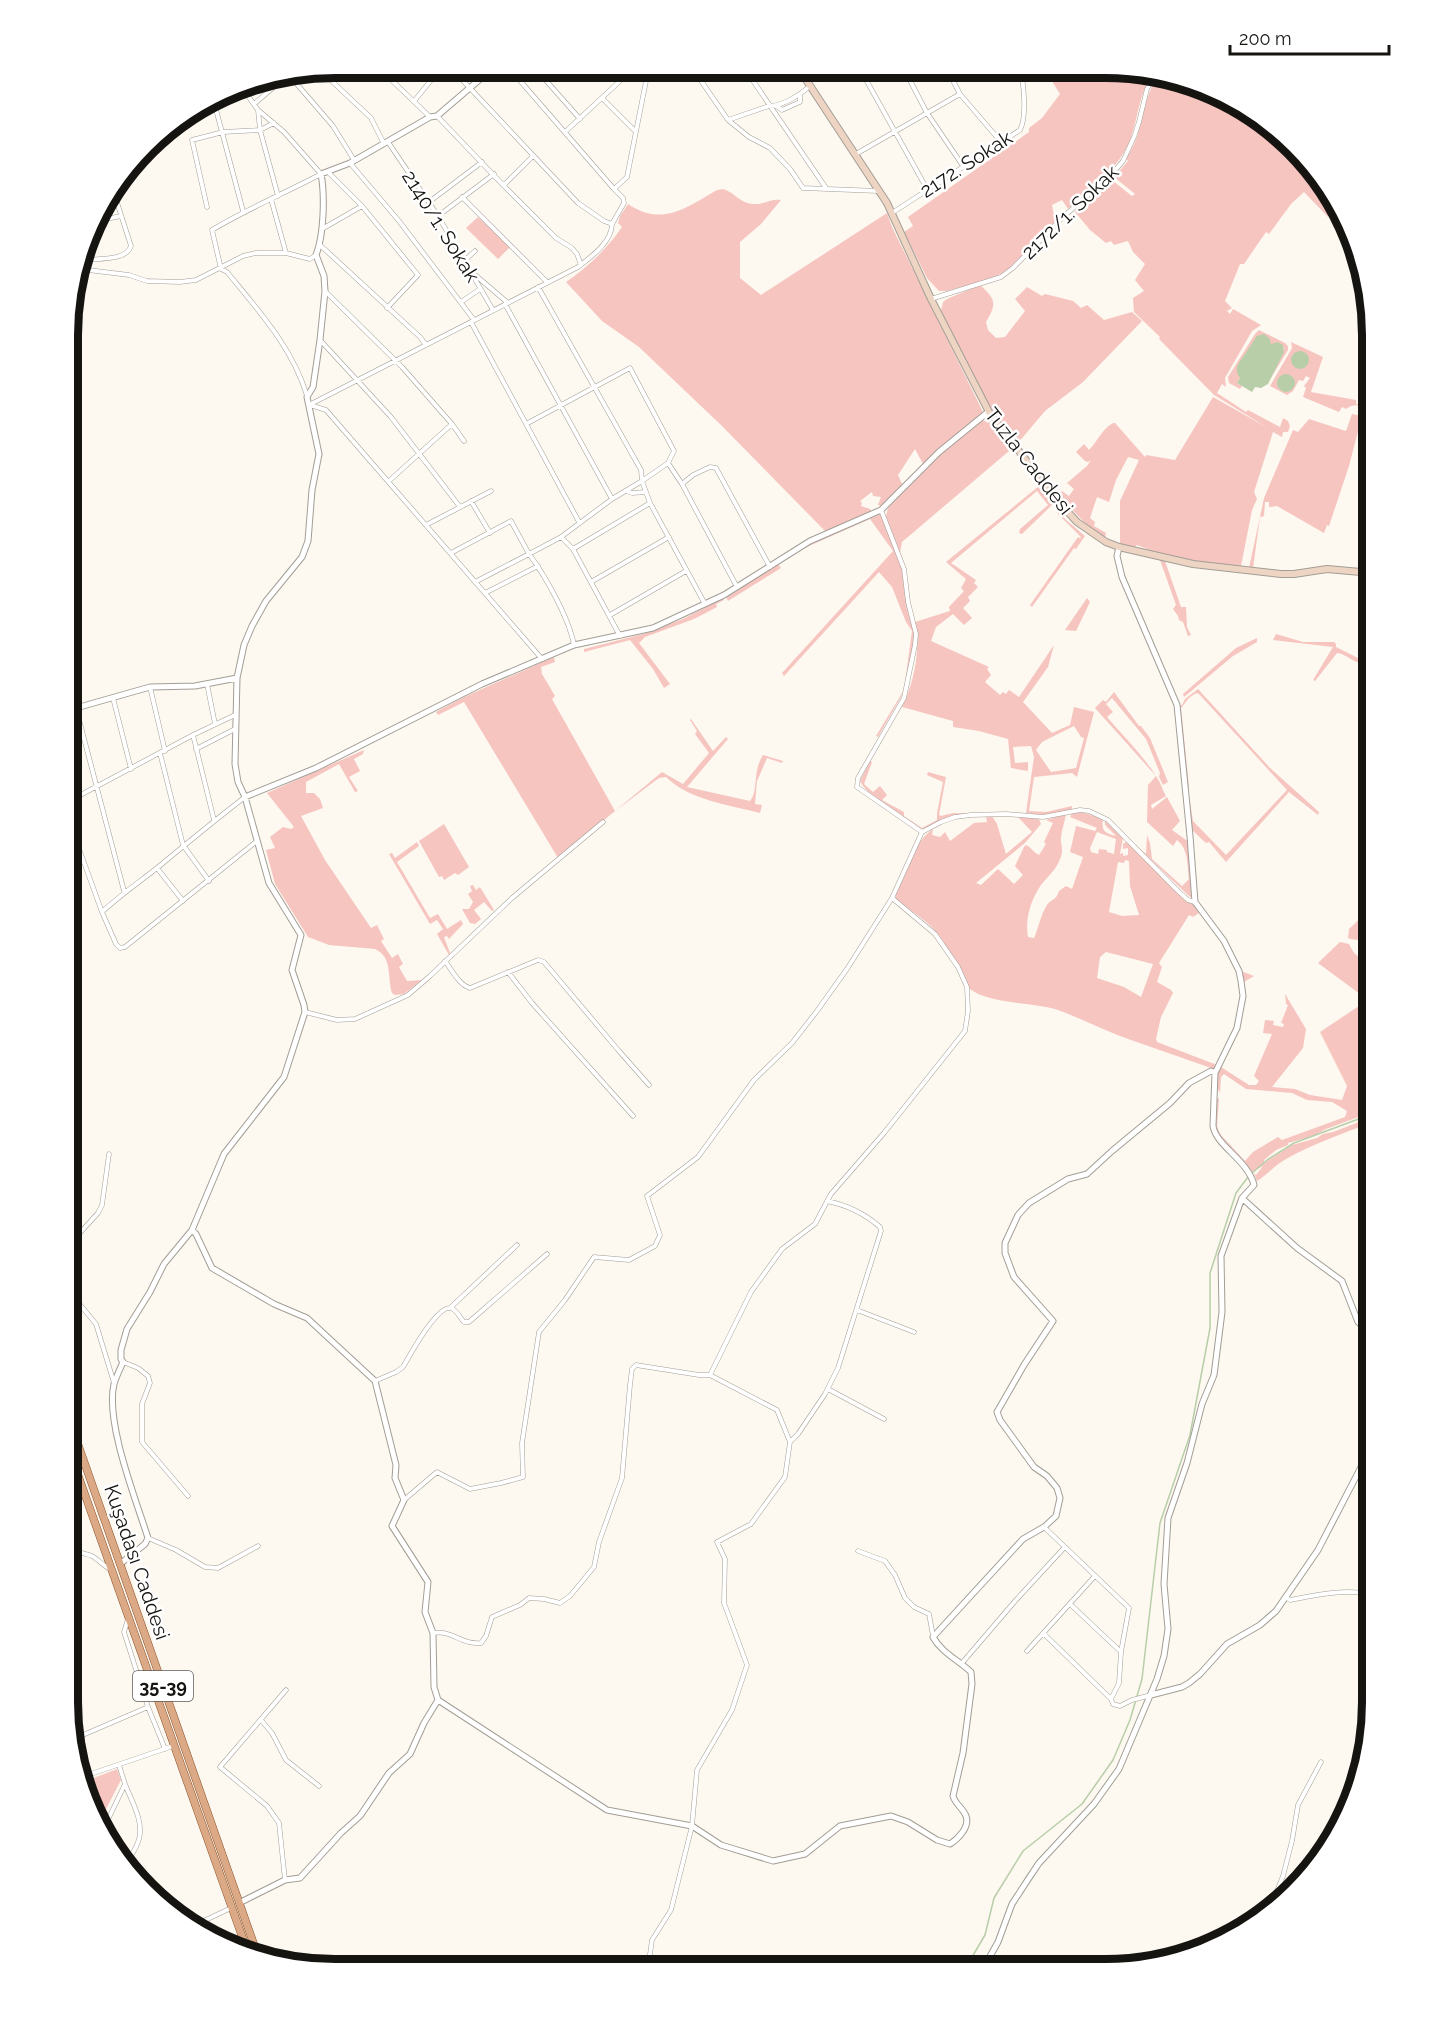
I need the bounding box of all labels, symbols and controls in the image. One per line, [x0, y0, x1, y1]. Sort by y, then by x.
scale bar [1230, 18, 1389, 56]
text: 200 m [1239, 28, 1292, 49]
street label: 2172. Sokak [915, 125, 1017, 203]
street label: 2172/1. Sokak [1017, 160, 1124, 264]
street label: 2140/1. Sokak [397, 166, 485, 287]
street label: Tuzla Caddesi [980, 403, 1078, 519]
street label: Kuşadası Caddesi [99, 1481, 175, 1643]
road number: 35-39 [133, 1671, 193, 1701]

